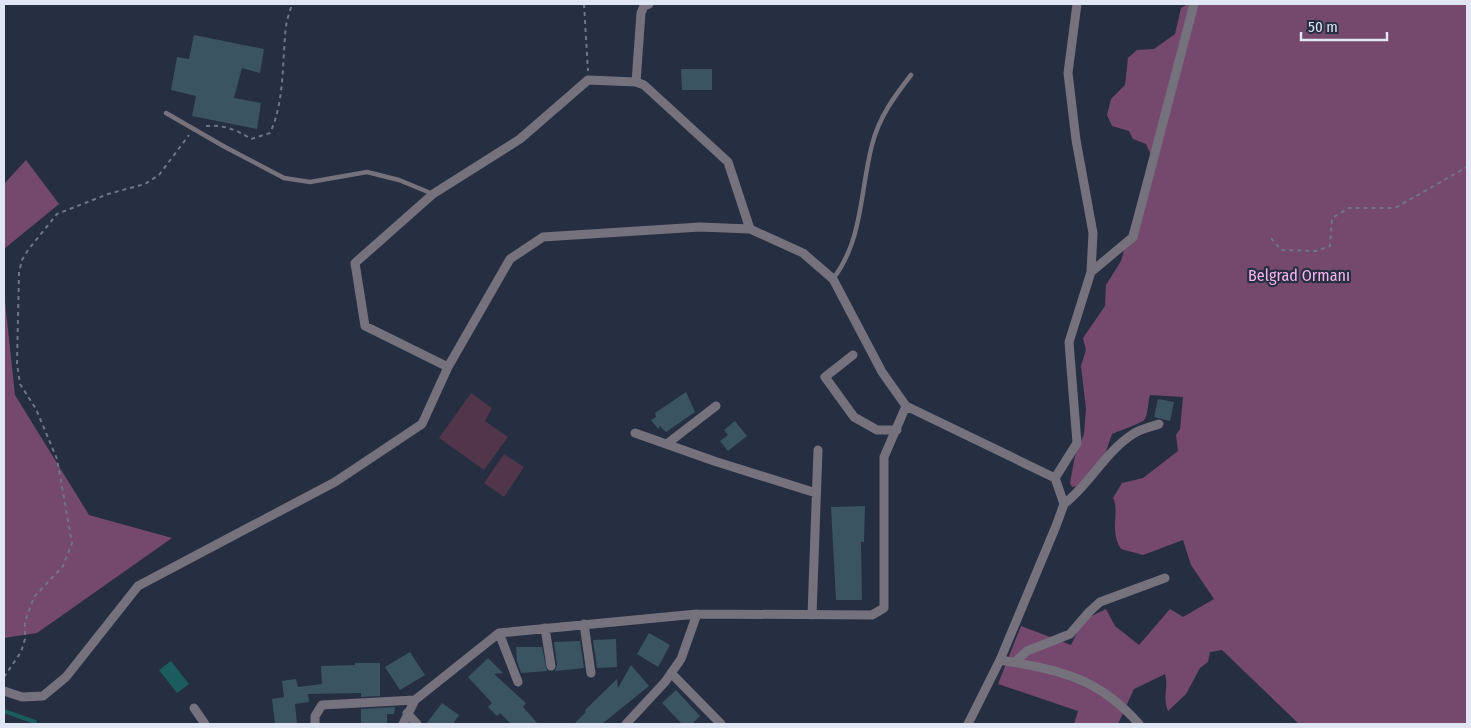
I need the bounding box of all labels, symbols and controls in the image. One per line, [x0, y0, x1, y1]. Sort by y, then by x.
scale bar [1301, 10, 1387, 42]
text: 50 m [1308, 18, 1338, 36]
park label: Belgrad Ormanı [1248, 266, 1350, 285]

